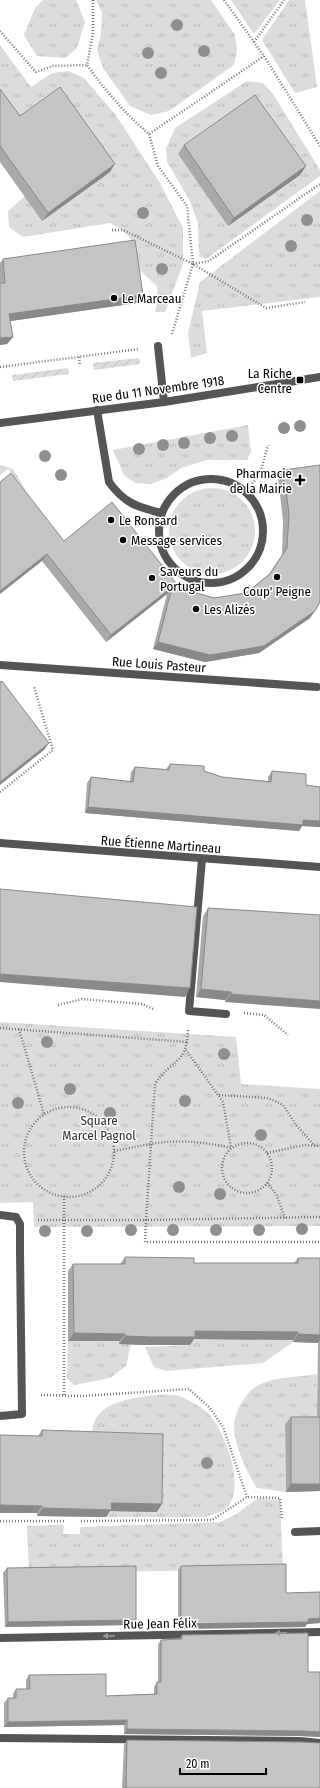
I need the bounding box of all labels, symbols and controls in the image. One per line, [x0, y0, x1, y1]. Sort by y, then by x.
place label: Le Marceau [122, 291, 182, 306]
marker: Le Marceau [109, 293, 119, 303]
place label: La Riche Centre [248, 366, 292, 396]
street label: Rue du 11 Novembre 1918 [91, 373, 225, 406]
marker: La Riche Centre [295, 375, 305, 385]
place label: Pharmacie de la Mairie [230, 466, 292, 496]
marker: Pharmacie de la Mairie [295, 475, 305, 485]
place label: Le Ronsard [119, 513, 178, 528]
marker: Le Ronsard [106, 515, 116, 525]
place label: Message services [131, 533, 222, 548]
marker: Message services [118, 535, 128, 545]
place label: Saveurs du Portugal [160, 564, 218, 594]
marker: Coup' Peigne [272, 572, 282, 582]
marker: Saveurs du Portugal [147, 573, 157, 583]
place label: Coup' Peigne [243, 584, 311, 599]
place label: Les Alizés [204, 602, 256, 617]
marker: Les Alizés [191, 604, 201, 614]
street label: Rue Louis Pasteur [111, 654, 207, 675]
street label: Rue Étienne Martineau [100, 833, 222, 856]
park label: Square Marcel Pagnol [62, 1113, 136, 1143]
street label: Rue Jean Félix [123, 1615, 197, 1632]
one-way arrow [274, 1630, 287, 1636]
one-way arrow [102, 1633, 115, 1639]
scale bar [180, 1750, 266, 1776]
text: 20 m [186, 1757, 210, 1771]

